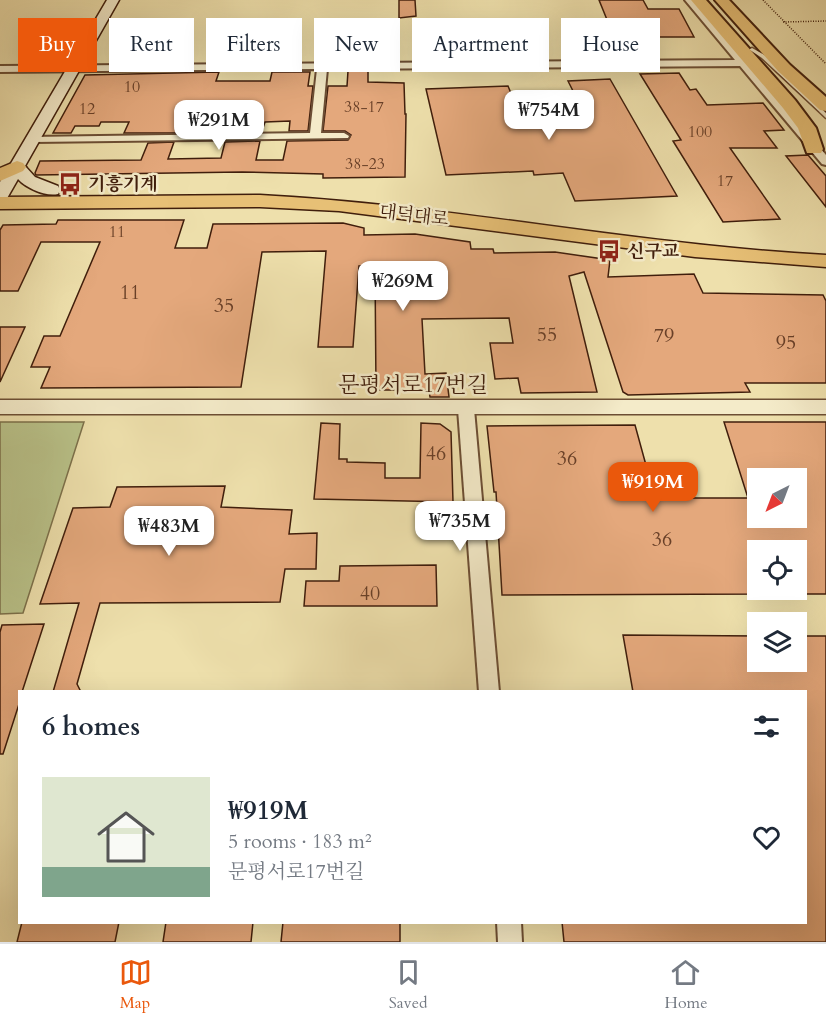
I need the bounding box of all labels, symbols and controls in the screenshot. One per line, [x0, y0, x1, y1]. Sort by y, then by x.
chip: Buy [18, 18, 97, 72]
chip: Rent [109, 18, 194, 72]
chip: Filters [206, 18, 302, 72]
chip: New [314, 18, 400, 72]
chip: Apartment [412, 18, 549, 72]
chip: House [561, 18, 660, 72]
house number: 10 [124, 76, 140, 98]
pin: ₩754M [507, 90, 591, 141]
house number: 38-17 [344, 96, 384, 118]
text: ₩754M [518, 96, 580, 123]
house number: 12 [79, 98, 95, 120]
pin: ₩291M [177, 100, 261, 151]
text: ₩291M [188, 106, 250, 133]
house number: 100 [688, 121, 712, 143]
house number: 38-23 [345, 153, 385, 175]
house number: 17 [717, 170, 733, 192]
bus stop icon: 기흥기계 [57, 171, 83, 197]
place label: 기흥기계 [88, 172, 158, 197]
street label: 대덕대로 [378, 199, 450, 232]
house number: 11 [109, 221, 125, 243]
bus stop icon: 신구교 [596, 238, 622, 264]
place label: 신구교 [627, 239, 680, 264]
pin: ₩269M [361, 261, 445, 312]
text: ₩269M [372, 267, 434, 294]
house number: 11 [120, 279, 140, 306]
house number: 35 [214, 292, 234, 319]
house number: 55 [537, 321, 557, 348]
house number: 79 [654, 322, 674, 349]
house number: 95 [776, 329, 796, 356]
street label: 문평서로17번길 [338, 370, 488, 400]
house number: 46 [426, 440, 446, 467]
house number: 36 [557, 445, 577, 472]
pin: ₩919M [611, 462, 695, 513]
text: ₩919M [622, 468, 684, 495]
north arrow [747, 468, 807, 528]
map controls [747, 468, 807, 672]
pin: ₩735M [418, 501, 502, 552]
pin: ₩483M [127, 506, 211, 557]
text: ₩735M [429, 507, 491, 534]
text: ₩483M [138, 512, 200, 539]
house number: 36 [652, 526, 672, 553]
button: locate [747, 540, 807, 600]
house number: 40 [360, 580, 380, 607]
button: layers [747, 612, 807, 672]
text: 6 homes [42, 709, 140, 744]
icon: filters [750, 710, 783, 743]
text: ₩919M [228, 793, 309, 828]
icon: home [90, 801, 162, 873]
icon: heart [750, 821, 783, 854]
text: 5 rooms · 183 m² [228, 828, 372, 855]
text: 문평서로17번길 [228, 858, 364, 885]
tab: Map [119, 956, 152, 1014]
tab: Saved [389, 956, 427, 1014]
tab: Home [665, 956, 707, 1014]

